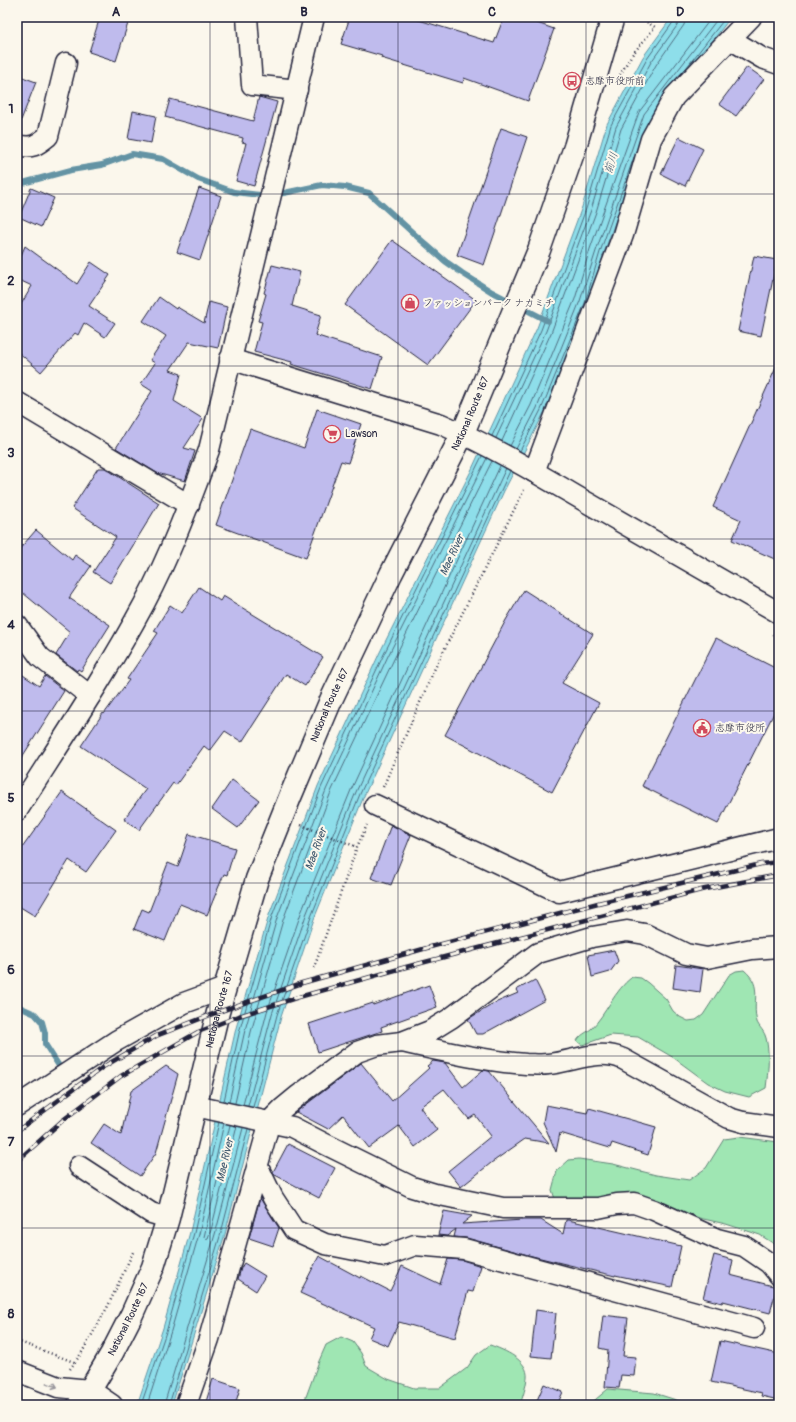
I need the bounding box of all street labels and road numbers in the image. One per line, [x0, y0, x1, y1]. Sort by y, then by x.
street label: National Route 167 [449, 374, 492, 453]
street label: National Route 167 [308, 666, 351, 744]
street label: National Route 167 [203, 969, 236, 1049]
street label: National Route 167 [106, 1281, 151, 1358]

